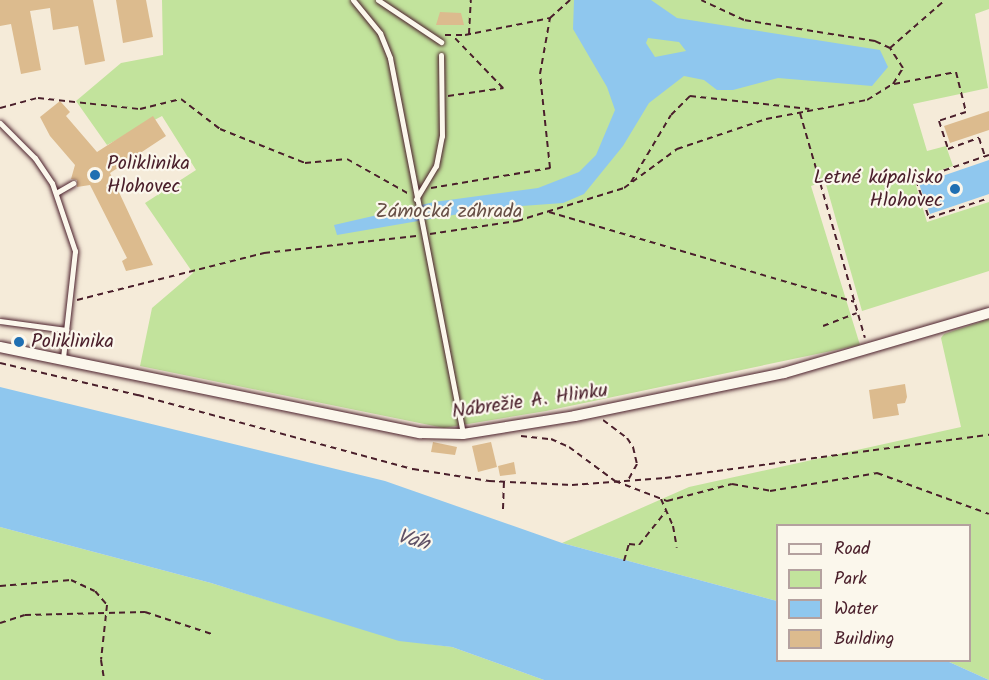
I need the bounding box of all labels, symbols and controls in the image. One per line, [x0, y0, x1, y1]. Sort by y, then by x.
place label: Poliklinika Hlohovec [107, 152, 190, 199]
place label: Letné kúpalisko Hlohovec [813, 166, 943, 213]
marker: Poliklinika Hlohovec [88, 168, 102, 182]
marker: Letné kúpalisko Hlohovec [948, 182, 962, 196]
park label: Zámocká záhrada [376, 200, 522, 224]
place label: Poliklinika [31, 330, 114, 354]
marker: Poliklinika [12, 335, 26, 349]
street label: Nábrežie A. Hlinku [451, 379, 609, 425]
water label: Váh [394, 524, 432, 558]
legend [776, 524, 971, 662]
text: Road [834, 535, 870, 564]
text: Park [834, 565, 867, 594]
text: Water [834, 595, 878, 624]
text: Building [834, 625, 894, 654]

